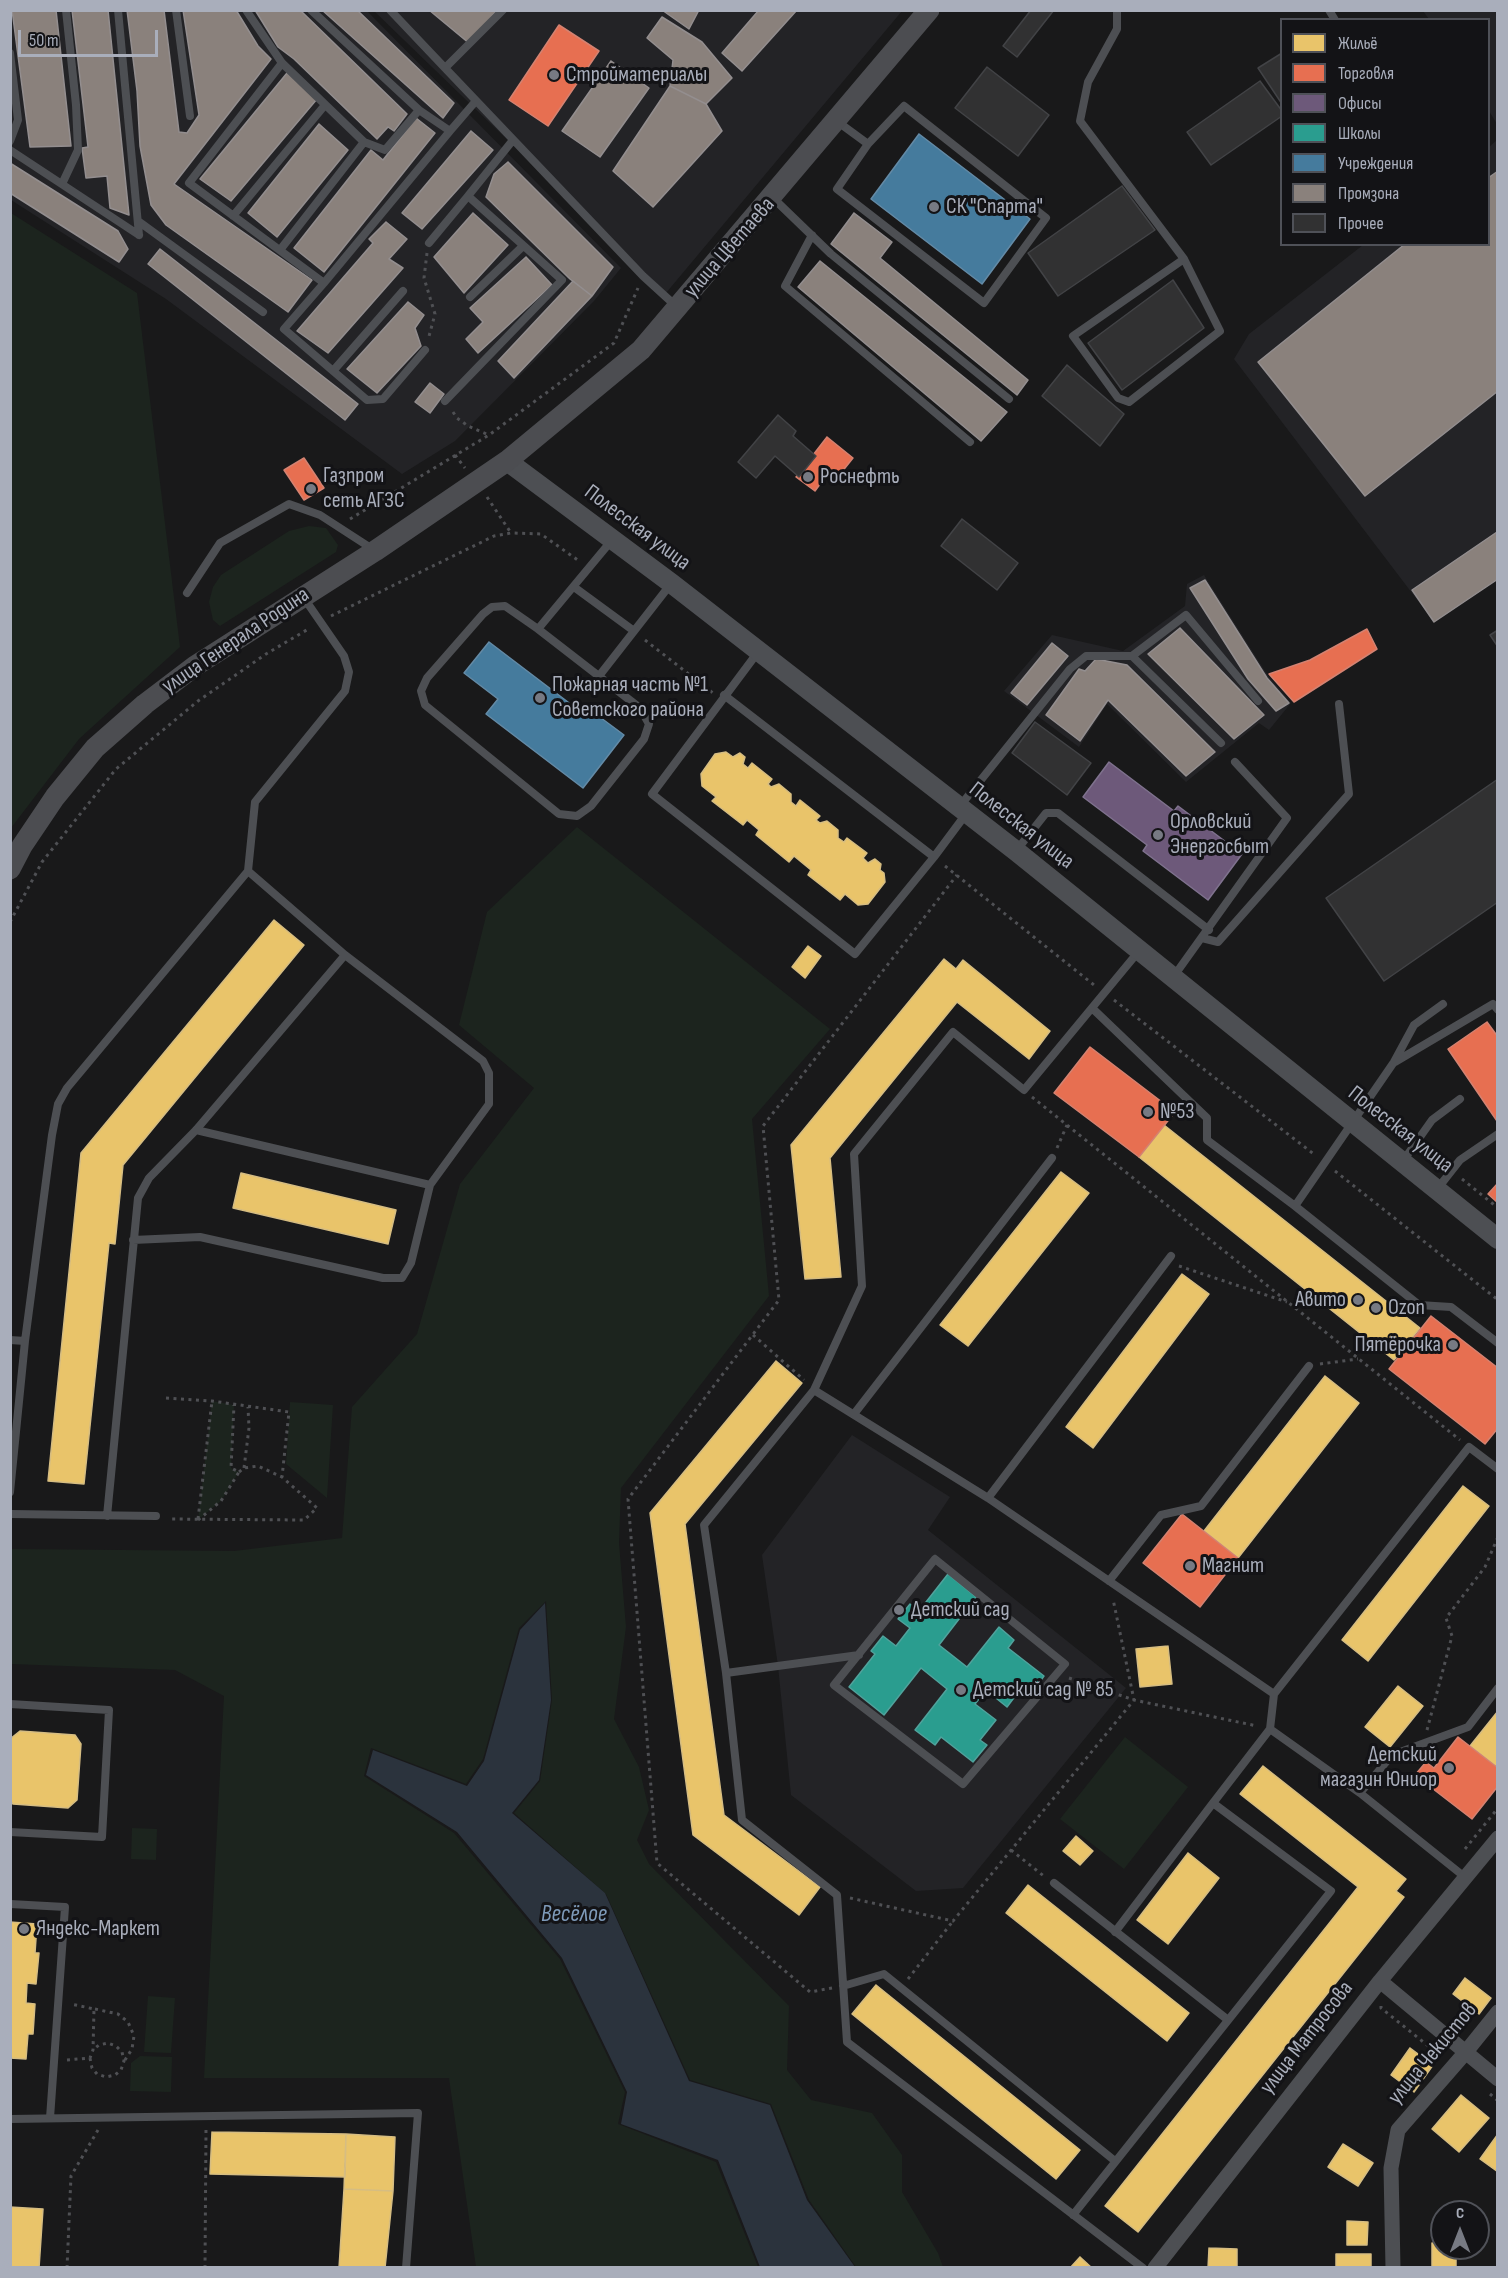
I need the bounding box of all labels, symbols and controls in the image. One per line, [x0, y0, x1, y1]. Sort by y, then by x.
scale bar [21, 18, 160, 56]
legend [1280, 18, 1490, 246]
text: 50 m [29, 30, 59, 51]
text: Жильё [1338, 33, 1378, 54]
place label: Стройматериалы [566, 62, 707, 88]
text: Торговля [1338, 63, 1394, 84]
marker: Стройматериалы [547, 68, 561, 82]
text: Офисы [1338, 93, 1382, 114]
text: Школы [1338, 123, 1381, 144]
text: Учреждения [1338, 153, 1413, 174]
text: Промзона [1338, 183, 1399, 204]
street label: улица Цветаева [679, 192, 781, 304]
place label: СК "Спарта" [946, 194, 1043, 220]
marker: СК "Спарта" [927, 200, 941, 214]
text: Прочее [1338, 213, 1384, 234]
place label: Газпром сеть АГЗС [323, 463, 405, 514]
place label: Роснефть [820, 464, 900, 490]
marker: Роснефть [801, 470, 815, 484]
street label: Полесская улица [579, 480, 695, 576]
marker: Газпром сеть АГЗС [304, 482, 318, 496]
street label: улица Генерала Родина [157, 582, 315, 700]
place label: Пожарная часть №1 Советского района [552, 672, 708, 724]
marker: Пожарная часть №1 Советского района [533, 691, 547, 705]
street label: Полесская улица [963, 777, 1079, 875]
place label: Орловский Энергосбыт [1170, 809, 1269, 860]
marker: Орловский Энергосбыт [1151, 828, 1165, 842]
street label: Полесская улица [1342, 1081, 1458, 1179]
place label: №53 [1160, 1099, 1195, 1125]
marker: №53 [1141, 1105, 1155, 1119]
place label: Авито [1295, 1287, 1346, 1313]
marker: Авито [1351, 1293, 1365, 1307]
place label: Ozon [1388, 1295, 1425, 1321]
marker: Ozon [1369, 1301, 1383, 1315]
place label: Пятёрочка [1354, 1332, 1441, 1358]
marker: Пятёрочка [1446, 1338, 1460, 1352]
place label: Магнит [1202, 1553, 1264, 1579]
marker: Магнит [1183, 1559, 1197, 1573]
place label: Детский сад [911, 1597, 1010, 1623]
marker: Детский сад [892, 1603, 906, 1617]
place label: Детский сад № 85 [973, 1677, 1114, 1703]
marker: Детский сад № 85 [954, 1683, 968, 1697]
place label: Детский магазин Юниор [1320, 1742, 1437, 1794]
marker: Детский магазин Юниор [1442, 1761, 1456, 1775]
water label: Весёлое [541, 1901, 607, 1929]
place label: Яндекс-Маркет [36, 1916, 160, 1942]
marker: Яндекс-Маркет [17, 1922, 31, 1936]
street label: улица Матросова [1255, 1976, 1359, 2100]
street label: улица Чекистов [1383, 1998, 1483, 2110]
north arrow [1430, 2200, 1490, 2260]
text: С [1456, 2204, 1464, 2223]

